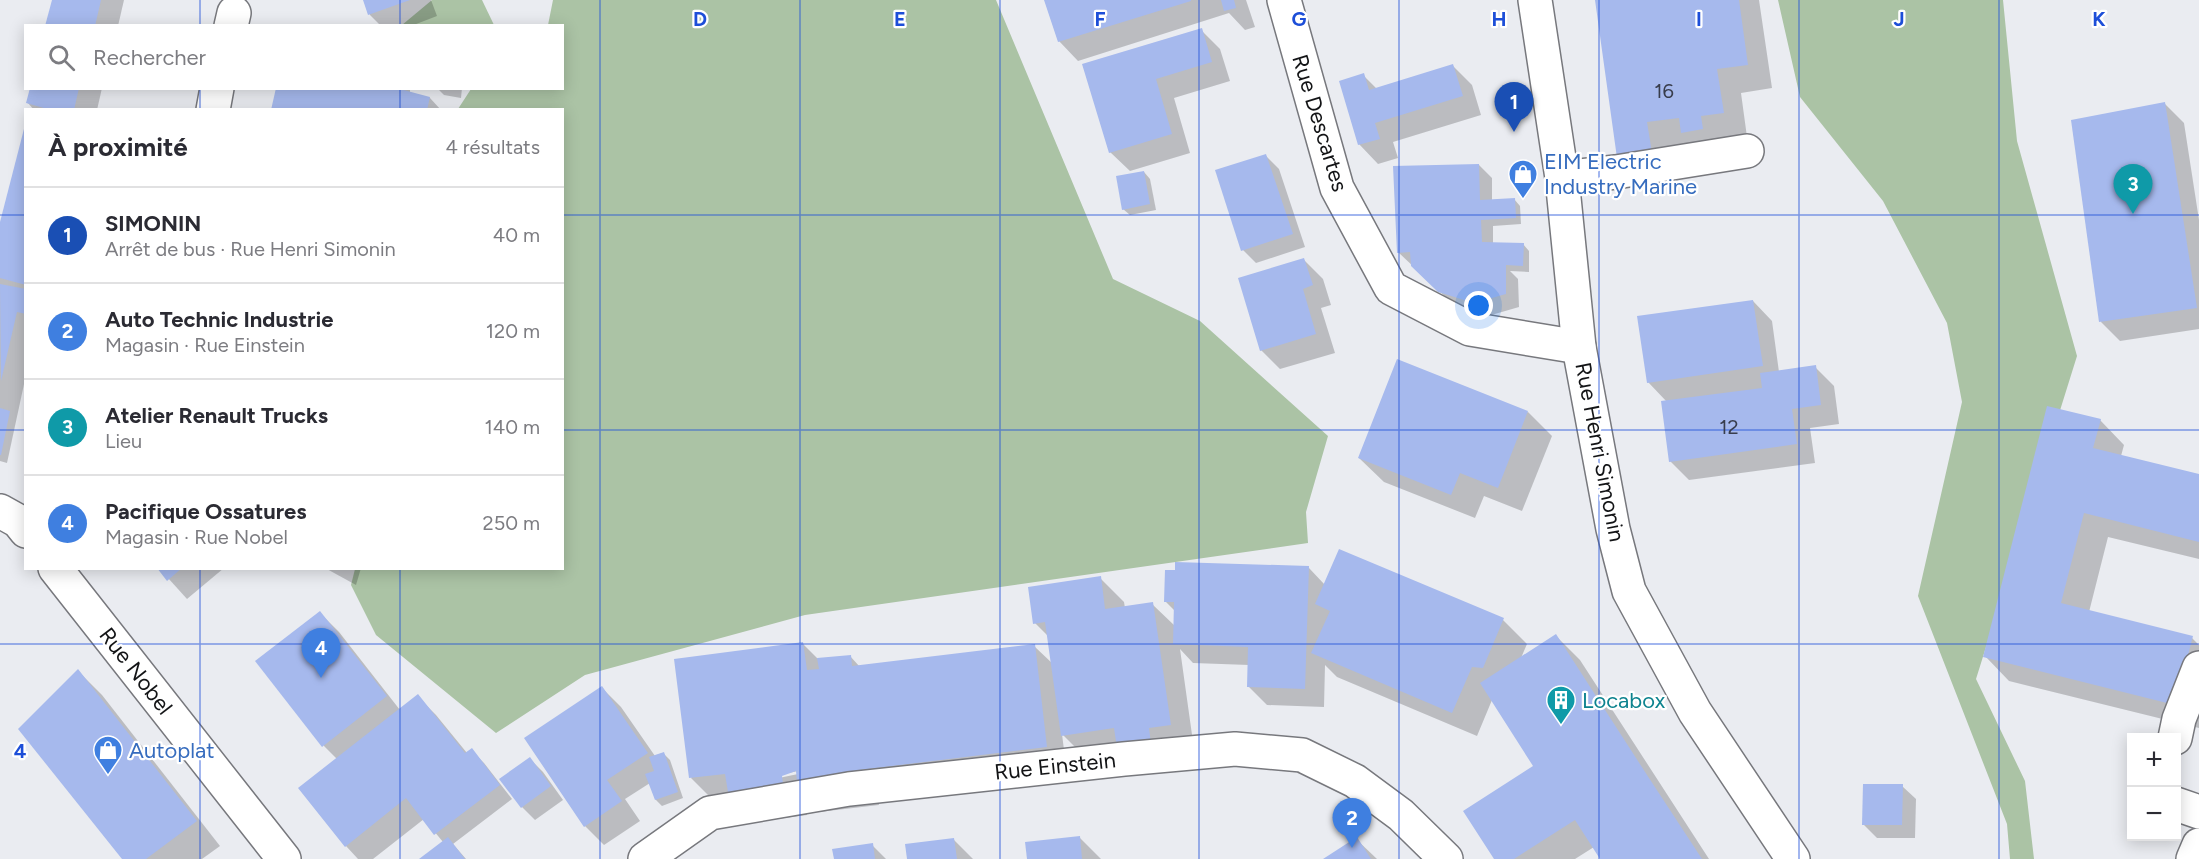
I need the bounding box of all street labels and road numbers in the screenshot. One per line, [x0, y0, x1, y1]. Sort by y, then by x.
street label: Rue Descartes [1286, 51, 1354, 195]
street label: Rue Henri Simonin [1569, 360, 1631, 544]
street label: Rue Nobel [94, 622, 178, 720]
street label: Rue Einstein [993, 746, 1117, 786]

